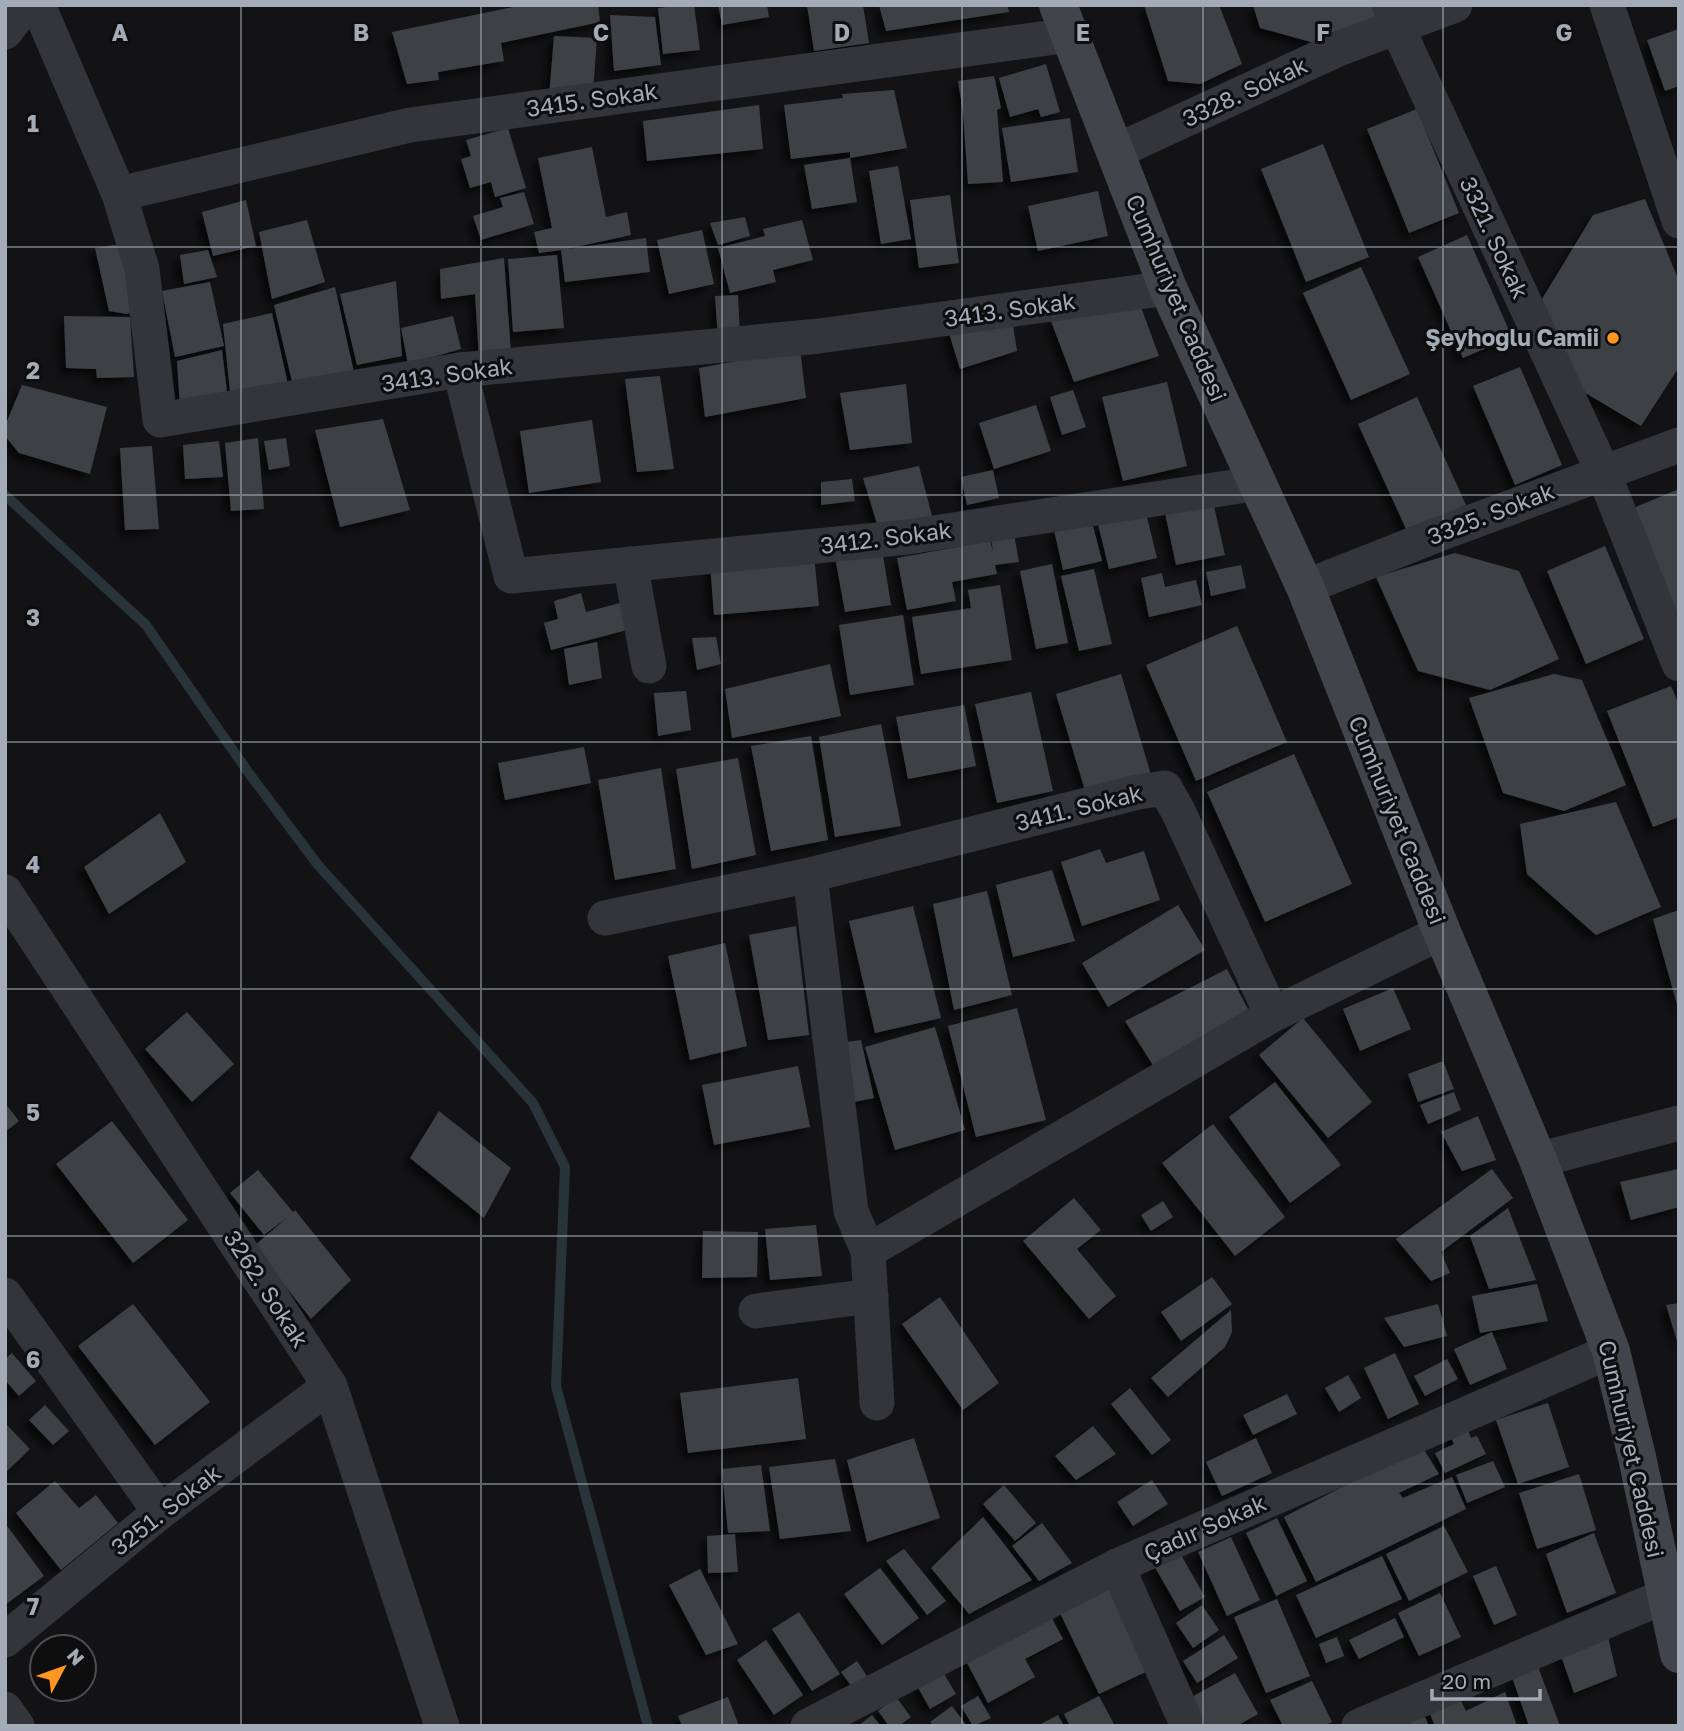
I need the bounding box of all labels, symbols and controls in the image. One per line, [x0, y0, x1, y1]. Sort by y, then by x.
text: A [112, 18, 129, 46]
text: B [353, 18, 369, 46]
text: C [593, 18, 609, 46]
text: D [834, 18, 850, 46]
text: E [1076, 18, 1090, 46]
text: F [1316, 18, 1330, 46]
text: G [1556, 18, 1572, 46]
street label: 3328. Sokak [1178, 50, 1311, 132]
street label: 3415. Sokak [525, 76, 659, 122]
text: 1 [27, 109, 39, 137]
street label: 3321. Sokak [1454, 172, 1535, 303]
street label: Cumhuriyet Caddesi [1121, 190, 1233, 405]
street label: 3413. Sokak [943, 286, 1077, 332]
place label: Şeyhoğlu Camii [1425, 323, 1599, 351]
marker: Şeyhoğlu Camii [1605, 330, 1621, 346]
street label: 3413. Sokak [380, 351, 514, 397]
text: 2 [26, 356, 40, 384]
street label: 3325. Sokak [1423, 476, 1558, 550]
street label: 3412. Sokak [819, 515, 953, 559]
text: 3 [26, 603, 40, 631]
street label: Cumhuriyet Caddesi [1343, 711, 1453, 928]
street label: 3411. Sokak [1012, 778, 1145, 836]
text: 4 [26, 850, 40, 878]
text: 5 [26, 1098, 40, 1126]
street label: 3262. Sokak [219, 1225, 315, 1352]
street label: Cumhuriyet Caddesi [1593, 1337, 1671, 1560]
text: 6 [26, 1345, 40, 1373]
street label: 3251. Sokak [105, 1458, 226, 1561]
street label: Çadır Sokak [1139, 1488, 1270, 1567]
text: 7 [27, 1592, 39, 1620]
north arrow [28, 1633, 98, 1703]
text: N [63, 1644, 90, 1670]
scale bar [1432, 1658, 1540, 1702]
text: 20 m [1442, 1668, 1491, 1694]

